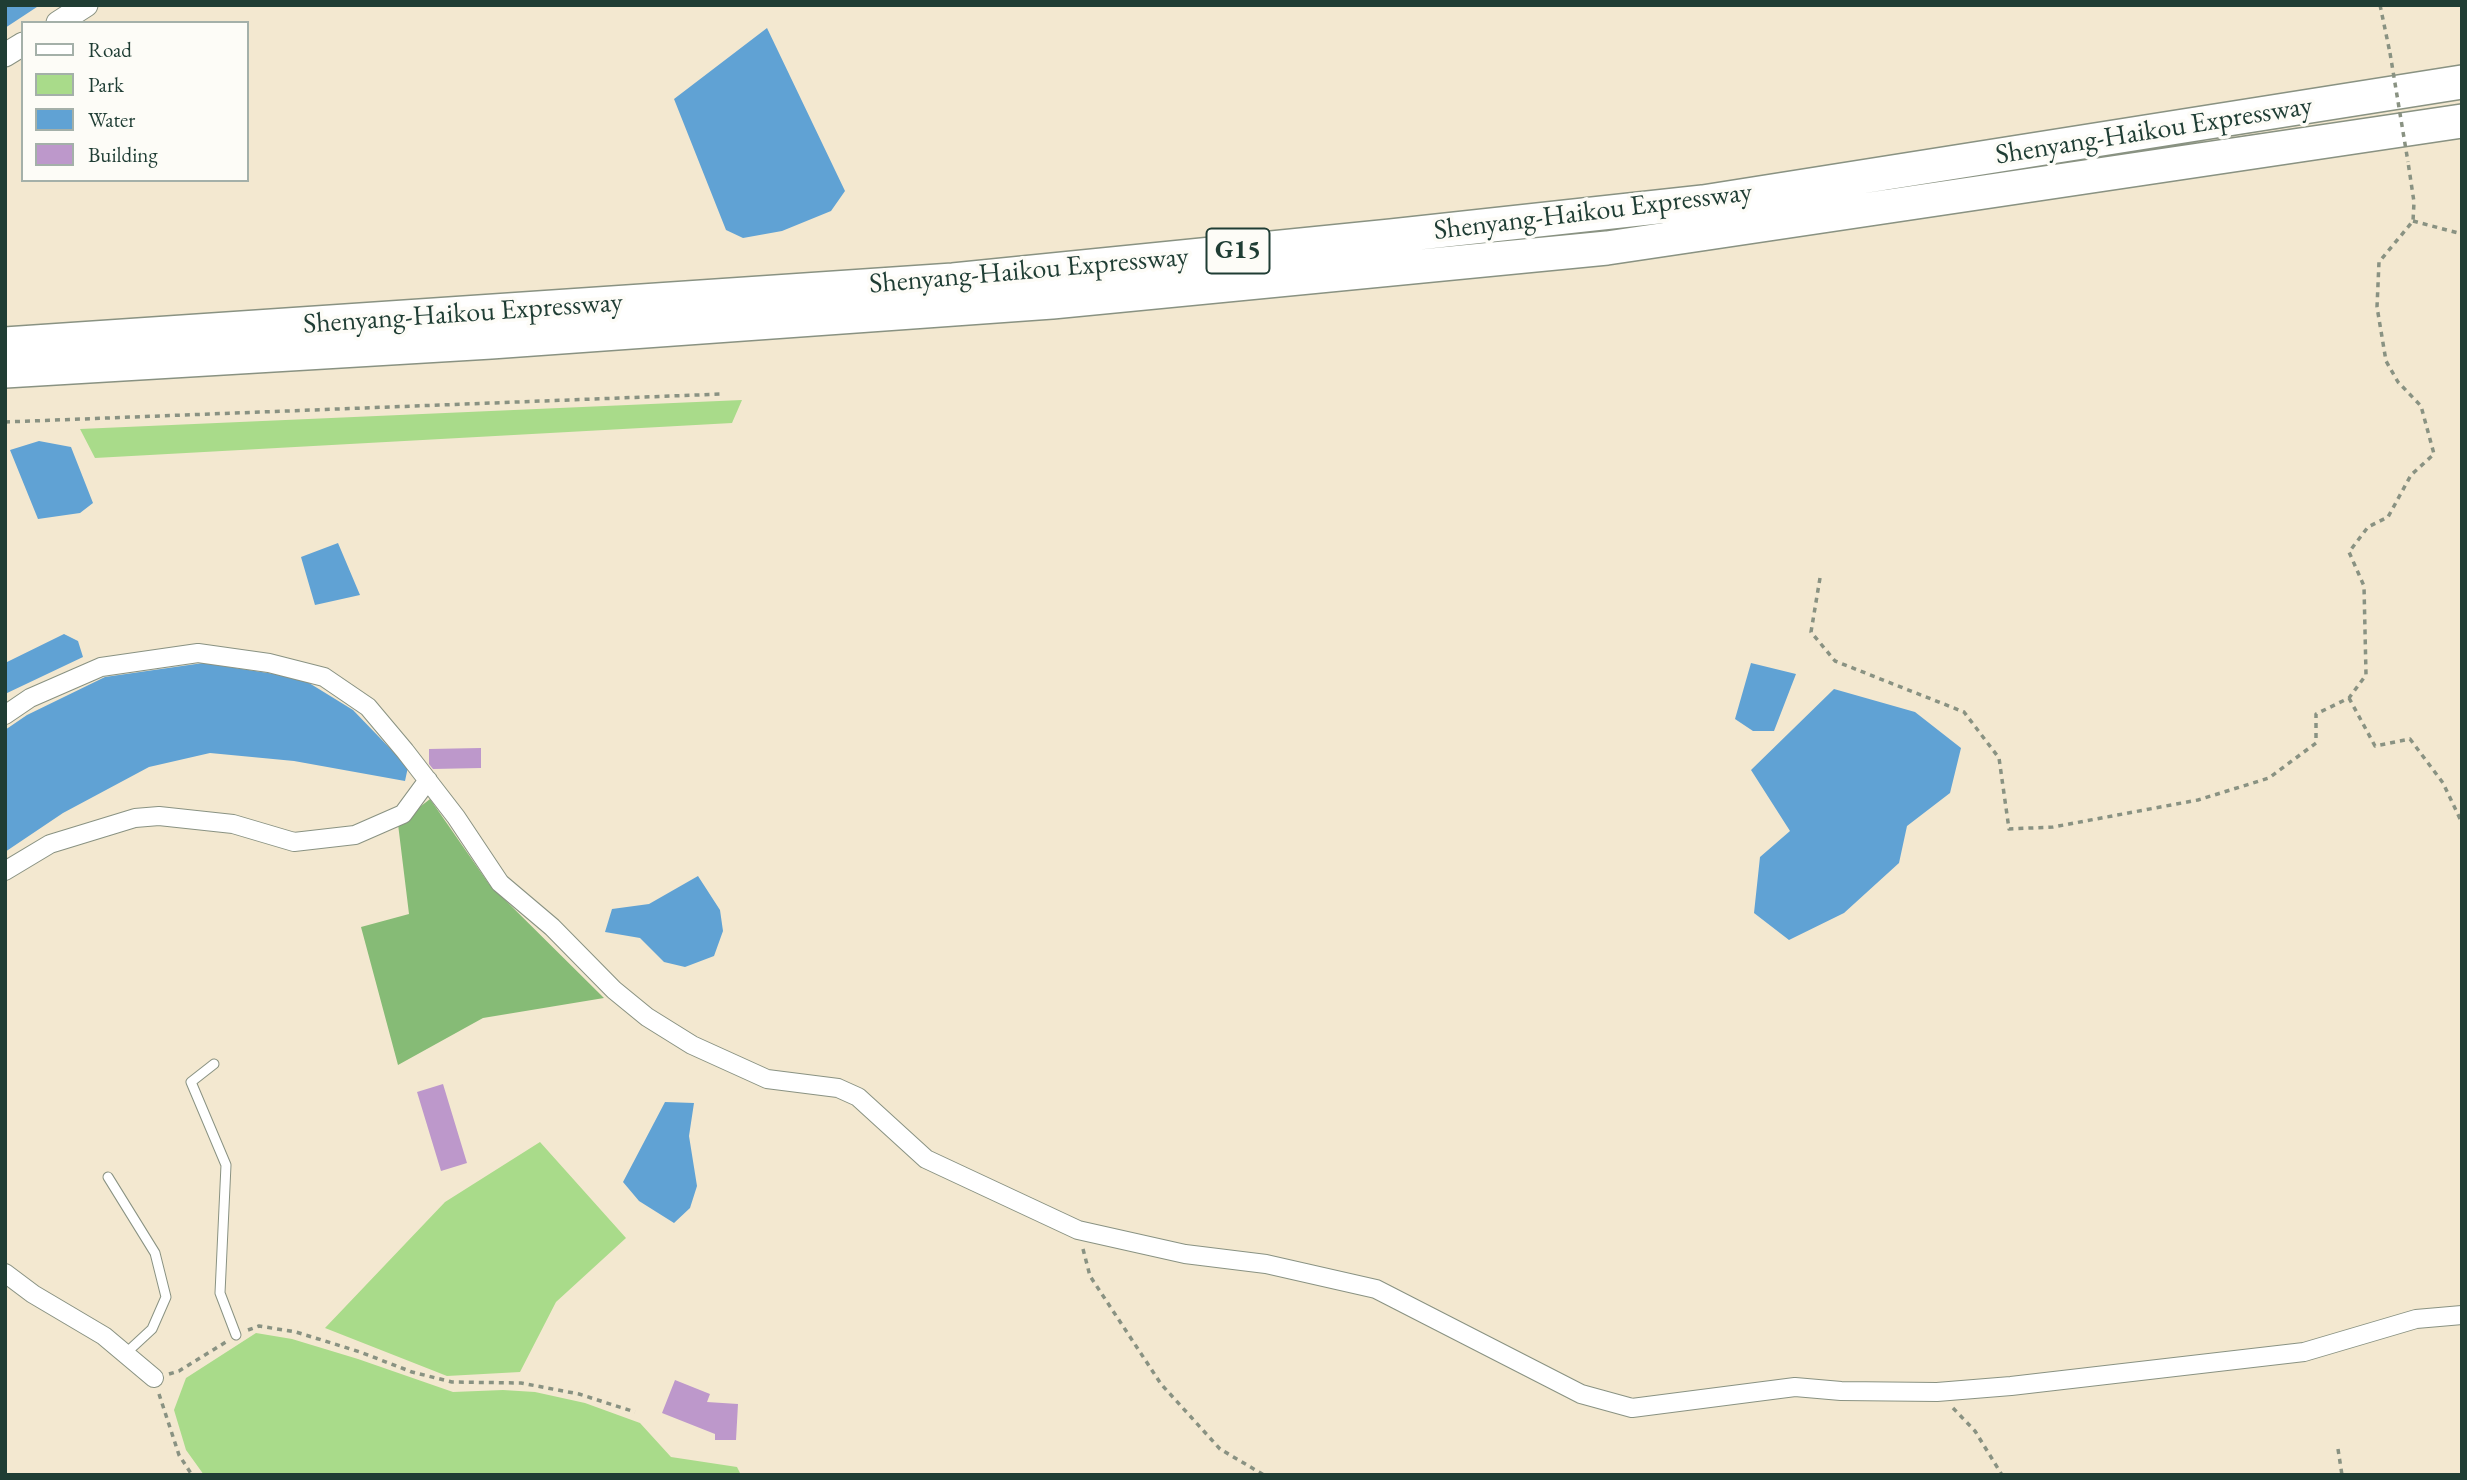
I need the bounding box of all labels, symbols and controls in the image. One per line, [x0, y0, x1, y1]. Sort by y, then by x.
legend [21, 21, 248, 182]
text: Road [88, 36, 132, 63]
text: Park [88, 71, 124, 98]
street label: Shenyang-Haikou Expressway [1993, 89, 2315, 173]
text: Water [88, 106, 135, 133]
text: Building [88, 141, 158, 168]
street label: Shenyang-Haikou Expressway [1432, 176, 1754, 248]
road number: G15 [1206, 228, 1270, 274]
street label: Shenyang-Haikou Expressway [868, 240, 1190, 302]
street label: Shenyang-Haikou Expressway [302, 286, 624, 342]

